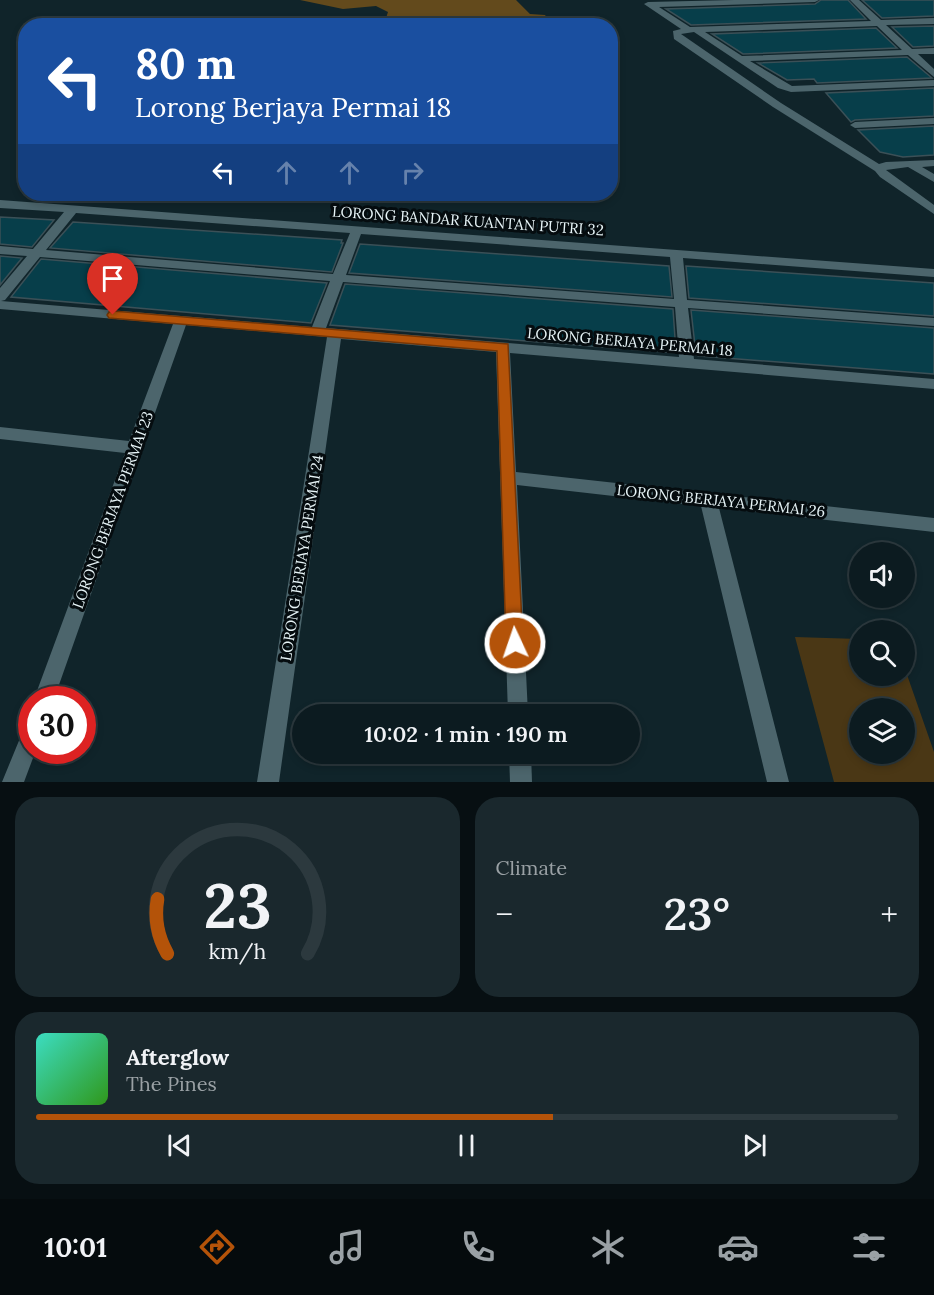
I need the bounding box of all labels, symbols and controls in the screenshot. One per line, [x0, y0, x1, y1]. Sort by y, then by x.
text: 80 m [135, 37, 235, 91]
icon: left [36, 42, 114, 120]
text: Lorong Berjaya Permai 18 [135, 90, 451, 124]
icon: left [207, 156, 240, 189]
icon: ahead [270, 156, 303, 189]
icon: ahead [333, 156, 366, 189]
icon: right [396, 156, 429, 189]
street label: LORONG BANDAR KUANTAN PUTRI 32 [332, 202, 604, 239]
pin [87, 253, 138, 315]
icon: arrive [96, 262, 129, 295]
street label: LORONG BERJAYA PERMAI 18 [526, 323, 734, 360]
street label: LORONG BERJAYA PERMAI 23 [68, 408, 157, 611]
street label: LORONG BERJAYA PERMAI 24 [276, 453, 327, 662]
street label: LORONG BERJAYA PERMAI 26 [616, 480, 826, 521]
map controls [849, 542, 915, 764]
button: sound [849, 542, 915, 608]
position arrow [483, 611, 547, 675]
button: search [849, 620, 915, 686]
speed limit sign: 30 [18, 686, 96, 764]
button: layers [849, 698, 915, 764]
text: 10:02 · 1 min · 190 m [364, 720, 568, 748]
text: Climate [496, 855, 567, 880]
text: 23 [203, 865, 271, 945]
text: 23° [663, 885, 730, 942]
text: − [496, 893, 513, 935]
text: + [880, 893, 898, 935]
text: km/h [208, 937, 266, 965]
text: Afterglow [126, 1043, 229, 1071]
text: The Pines [126, 1071, 217, 1096]
icon: previous [163, 1129, 196, 1162]
icon: pause [450, 1129, 483, 1162]
icon: next [738, 1129, 771, 1162]
icon: directions [196, 1226, 238, 1268]
icon: music [326, 1226, 368, 1268]
icon: phone [457, 1226, 499, 1268]
icon: climate [587, 1226, 629, 1268]
icon: car [717, 1226, 759, 1268]
icon: filters [848, 1226, 890, 1268]
text: 10:01 [44, 1230, 107, 1264]

